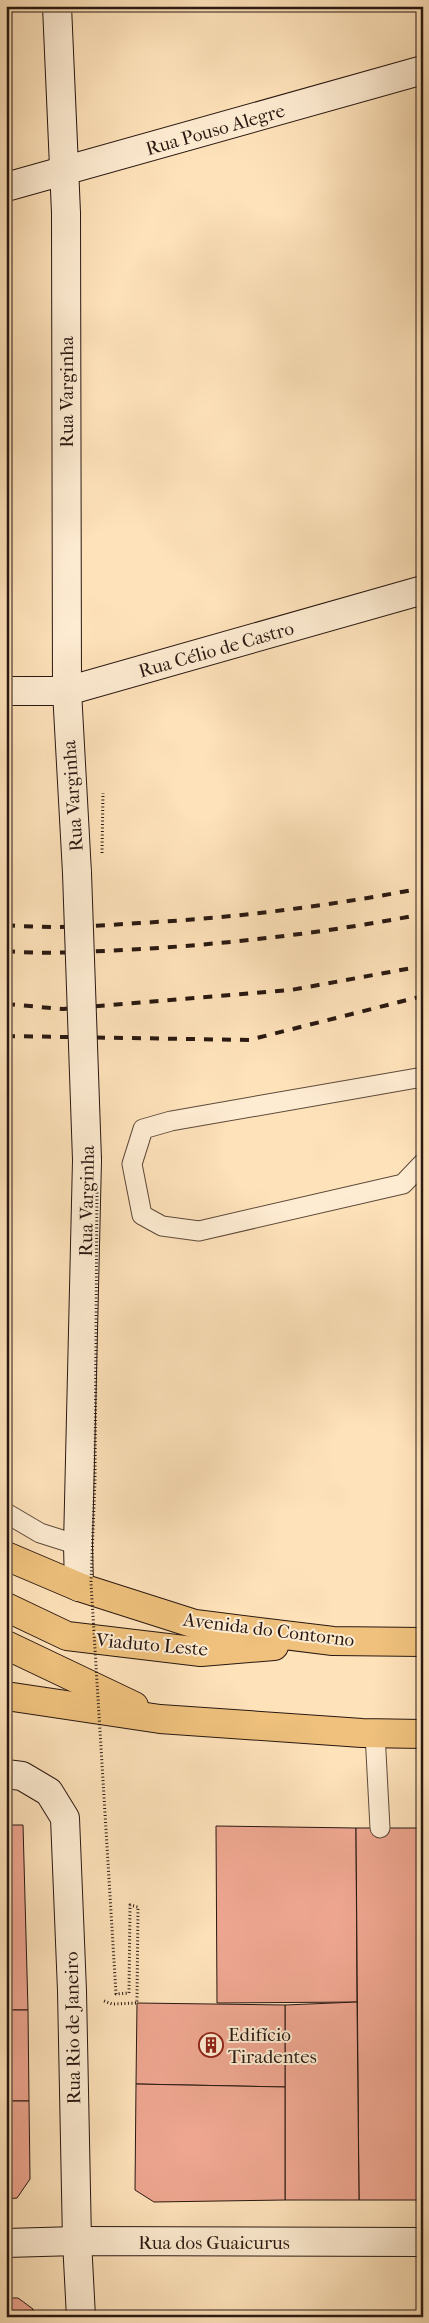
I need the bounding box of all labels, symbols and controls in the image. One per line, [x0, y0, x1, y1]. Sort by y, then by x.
street label: Rua Pouso Alegre [143, 100, 287, 160]
street label: Rua Varginha [56, 336, 78, 448]
street label: Rua Célio de Castro [136, 617, 297, 683]
street label: Rua Varginha [58, 739, 88, 852]
street label: Rua Varginha [75, 1145, 99, 1257]
street label: Avenida do Contorno [181, 1608, 356, 1651]
street label: Viaduto Leste [94, 1629, 209, 1661]
street label: Rua Rio de Janeiro [61, 1951, 85, 2105]
place label: Edifício Tiradentes [228, 2024, 317, 2068]
building icon: Edifício Tiradentes [198, 2032, 224, 2058]
street label: Rua dos Guaicurus [138, 2232, 290, 2254]

